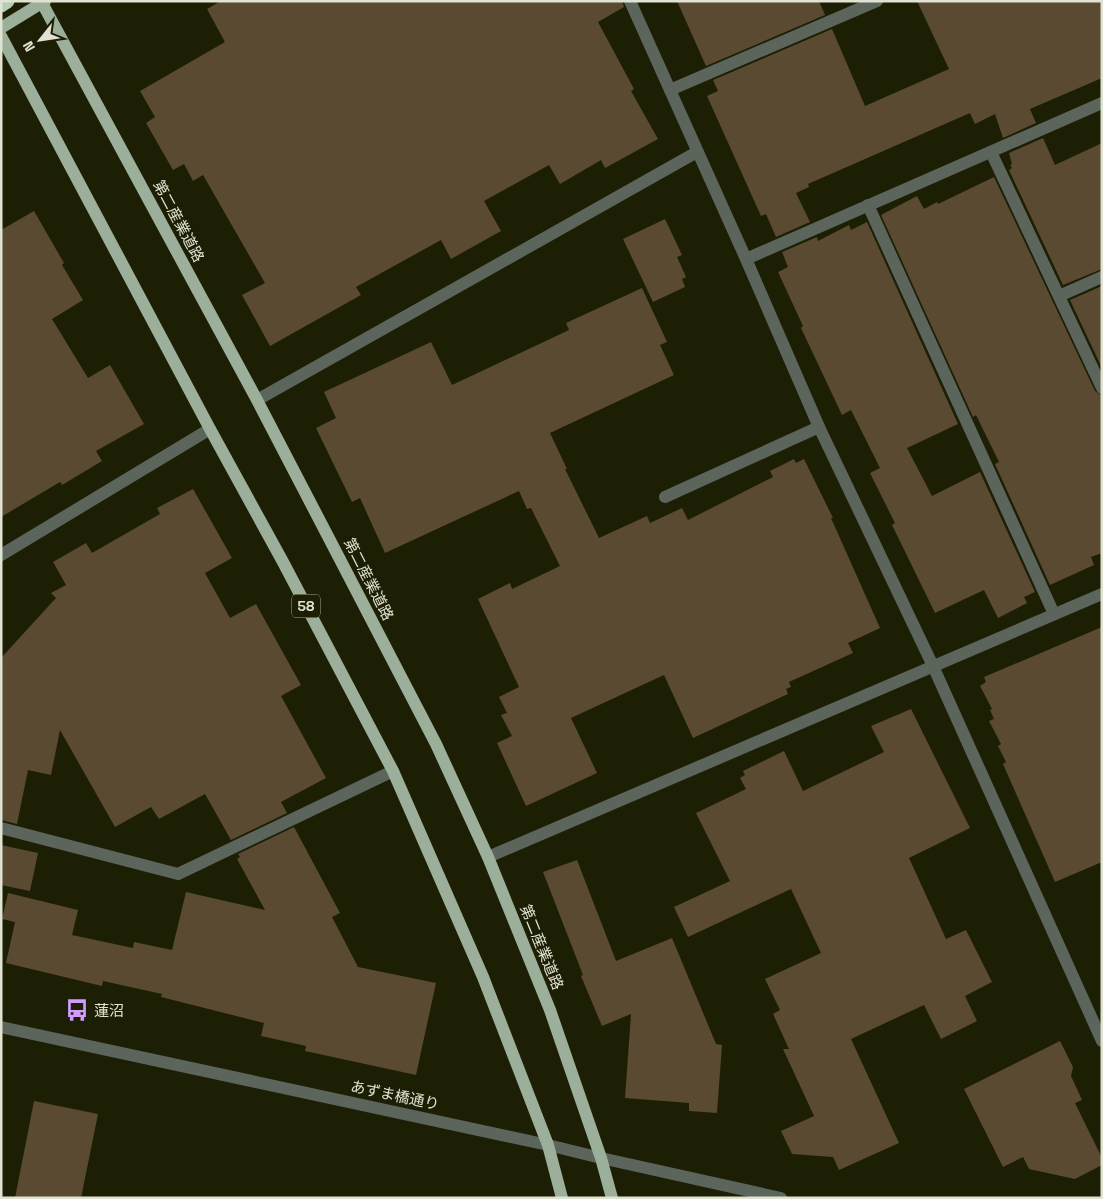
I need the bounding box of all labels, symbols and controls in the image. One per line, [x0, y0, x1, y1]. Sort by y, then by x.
north arrow [15, 15, 65, 65]
text: N [19, 38, 39, 55]
street label: 第二産業道路 [149, 177, 209, 265]
street label: 第二産業道路 [340, 535, 398, 623]
road number: 58 [292, 594, 320, 618]
street label: 第二産業道路 [516, 902, 568, 992]
bus stop icon: 蓮沼 [64, 997, 90, 1023]
place label: 蓮沼 [94, 1001, 124, 1020]
street label: あずま橋通り [349, 1076, 441, 1114]

